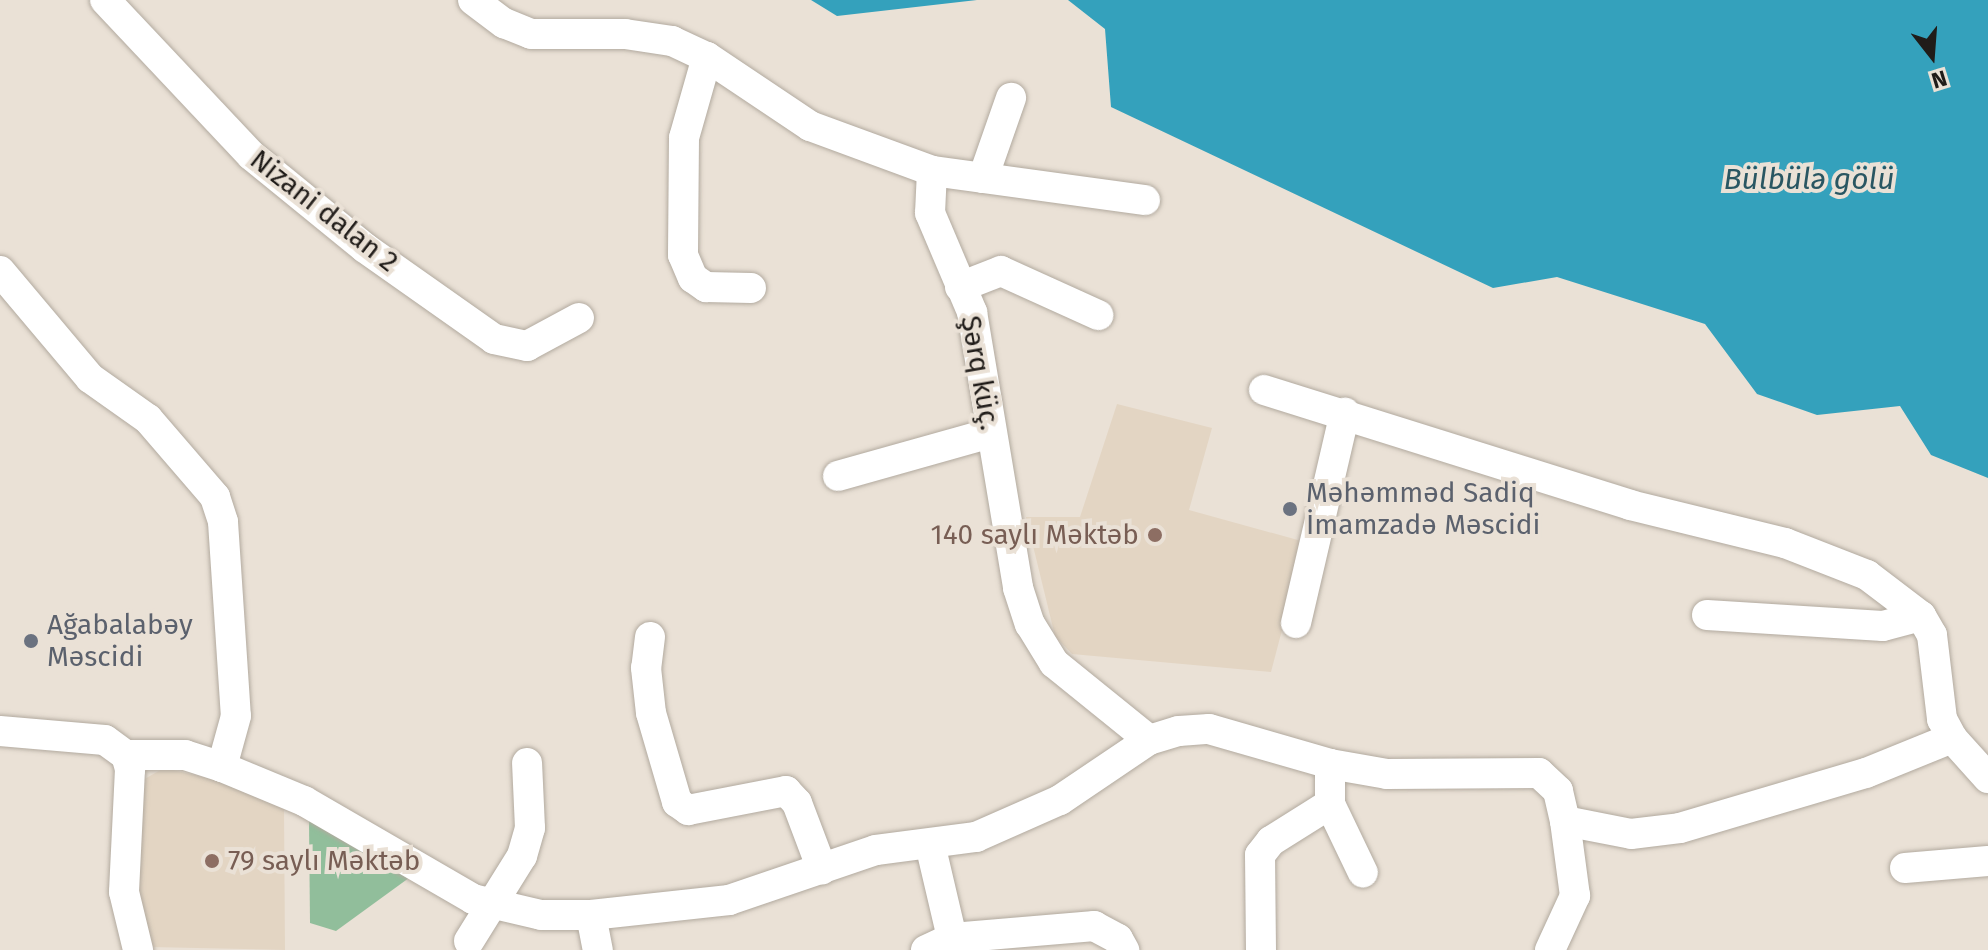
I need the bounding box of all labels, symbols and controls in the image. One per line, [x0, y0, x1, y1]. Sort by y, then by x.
north arrow [1892, 16, 1972, 96]
text: N [1928, 64, 1950, 94]
street label: Nizani dalan 2 [243, 143, 405, 279]
water label: Bülbülə gölü [1723, 161, 1895, 197]
street label: Şərq küç. [953, 313, 1007, 433]
place label: Məhəmməd Sadiq İmamzadə Məscidi [1306, 476, 1540, 542]
marker: Məhəmməd Sadiq İmamzadə Məscidi [1281, 500, 1299, 518]
place label: 140 saylı Məktəb [931, 518, 1139, 552]
marker: 140 saylı Məktəb [1146, 526, 1164, 544]
place label: Ağabalabəy Məscidi [47, 608, 193, 674]
marker: Ağabalabəy Məscidi [22, 632, 40, 650]
place label: 79 saylı Məktəb [228, 844, 420, 878]
marker: 79 saylı Məktəb [203, 852, 221, 870]

